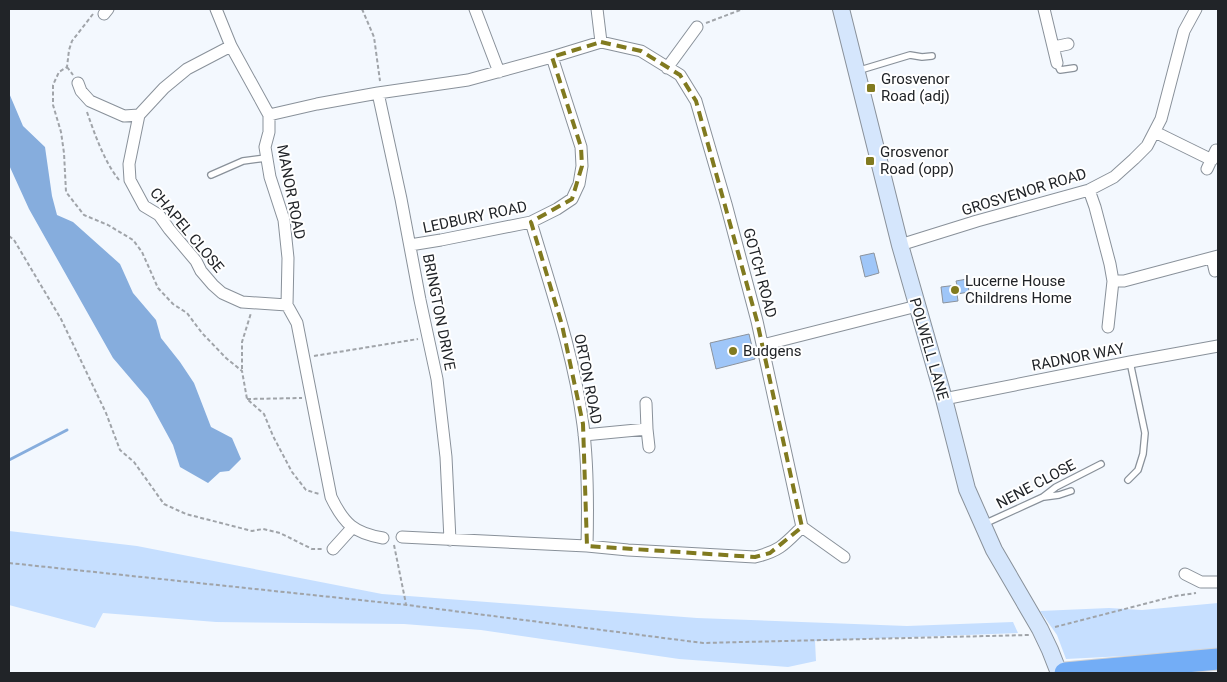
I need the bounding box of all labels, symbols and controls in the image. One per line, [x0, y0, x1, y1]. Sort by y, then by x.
place label: Grosvenor Road (adj) [881, 70, 950, 105]
marker: Grosvenor Road (adj) [865, 82, 877, 94]
street label: MANOR ROAD [273, 143, 309, 241]
place label: Grosvenor Road (opp) [880, 143, 954, 178]
marker: Grosvenor Road (opp) [864, 155, 876, 167]
street label: GROSVENOR ROAD [959, 164, 1089, 220]
street label: CHAPEL CLOSE [146, 184, 228, 276]
street label: LEDBURY ROAD [421, 197, 529, 237]
street label: GOTCH ROAD [739, 226, 781, 320]
street label: BRINGTON DRIVE [419, 252, 459, 372]
place label: Lucerne House Childrens Home [965, 272, 1072, 307]
marker: Lucerne House Childrens Home [949, 284, 961, 296]
street label: POLWELL LANE [906, 296, 952, 403]
street label: ORTON ROAD [570, 332, 606, 426]
street label: RADNOR WAY [1030, 339, 1126, 375]
place label: Budgens [743, 342, 801, 360]
marker: Budgens [727, 345, 739, 357]
street label: NENE CLOSE [993, 455, 1079, 512]

